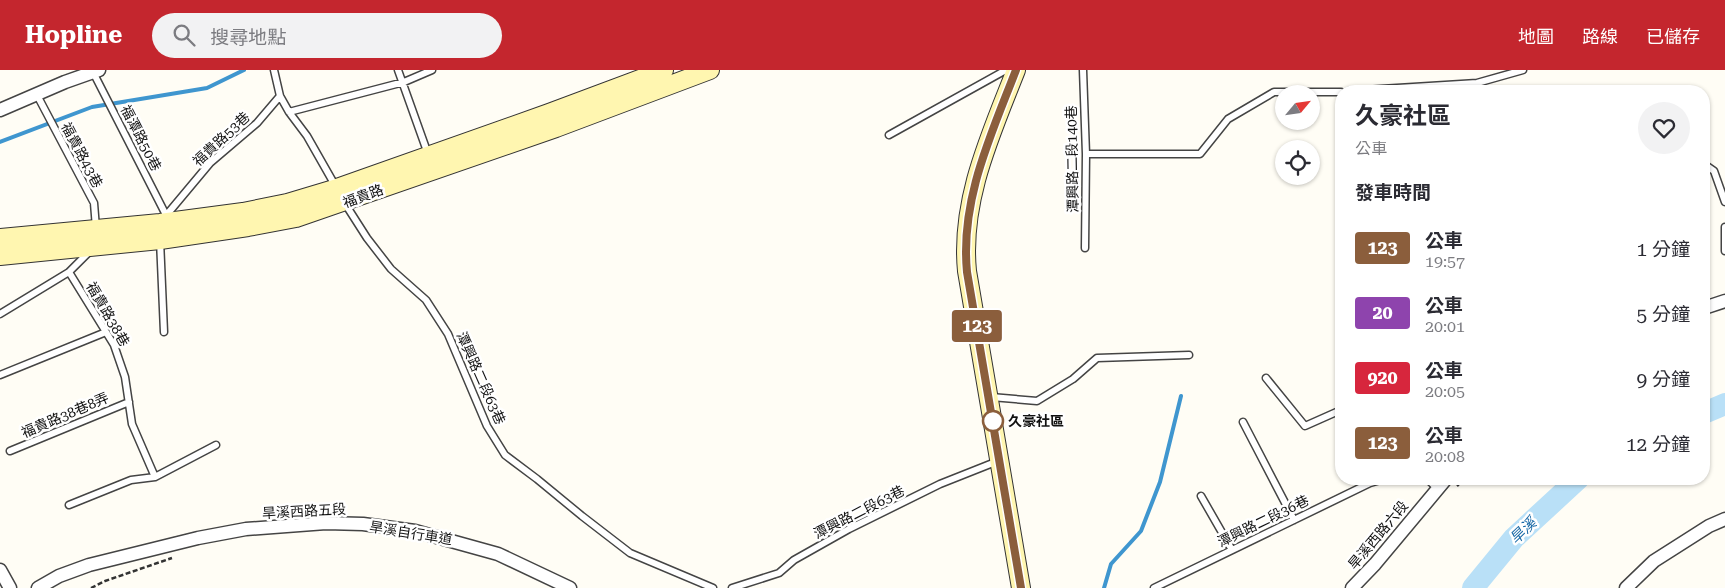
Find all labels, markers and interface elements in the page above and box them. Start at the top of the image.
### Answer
search box [152,13,502,58]
text: Hopline [25,21,122,49]
icon: search [170,21,198,49]
text: 搜尋地點 [210,26,286,49]
text: 地圖 [1518,26,1554,47]
text: 路線 [1582,26,1618,47]
text: 已儲存 [1646,26,1700,47]
north arrow [1275,85,1320,130]
map controls [1275,85,1320,185]
street label: 福潭路50巷 [118,102,164,174]
text: 久豪社區 [1355,102,1451,130]
button: heart [1638,102,1690,154]
street label: 潭興路二段140巷 [1063,105,1081,213]
street label: 福貴路53巷 [189,109,253,169]
street label: 福貴路43巷 [58,120,106,190]
text: 公車 [1355,139,1387,158]
button: locate [1275,140,1320,185]
street label: 福貴路 [341,181,385,211]
text: 發車時間 [1355,181,1431,204]
text: 公車 [1425,229,1463,252]
text: 123 [1367,237,1398,258]
text: 1 分鐘 [1637,238,1690,261]
text: 19:57 [1425,252,1465,271]
street label: 福貴路38巷 [83,279,133,349]
text: 公車 [1425,294,1463,317]
text: 20 [1372,302,1393,323]
text: 5 分鐘 [1637,303,1690,326]
line badge: 123 [948,310,1006,342]
text: 123 [962,315,992,336]
text: 20:01 [1425,317,1465,336]
street label: 潭興路二段63巷 [453,329,509,427]
text: 公車 [1425,359,1463,382]
text: 920 [1367,367,1398,388]
text: 9 分鐘 [1637,368,1690,391]
text: 20:05 [1425,382,1465,401]
street label: 福貴路38巷8弄 [19,389,111,441]
marker: 久豪社區 [982,410,1004,432]
place label: 久豪社區 [1008,413,1064,429]
text: 公車 [1425,424,1463,447]
text: 123 [1367,432,1398,453]
text: 12 分鐘 [1626,433,1690,456]
text: 20:08 [1425,447,1465,466]
street label: 潭興路二段63巷 [811,482,907,542]
street label: 潭興路二段36巷 [1215,492,1311,550]
street label: 旱溪西路六段 [1345,498,1411,572]
street label: 旱溪西路五段 [262,501,346,521]
water label: 旱溪 [1506,513,1541,548]
street label: 旱溪自行車道 [368,519,454,547]

